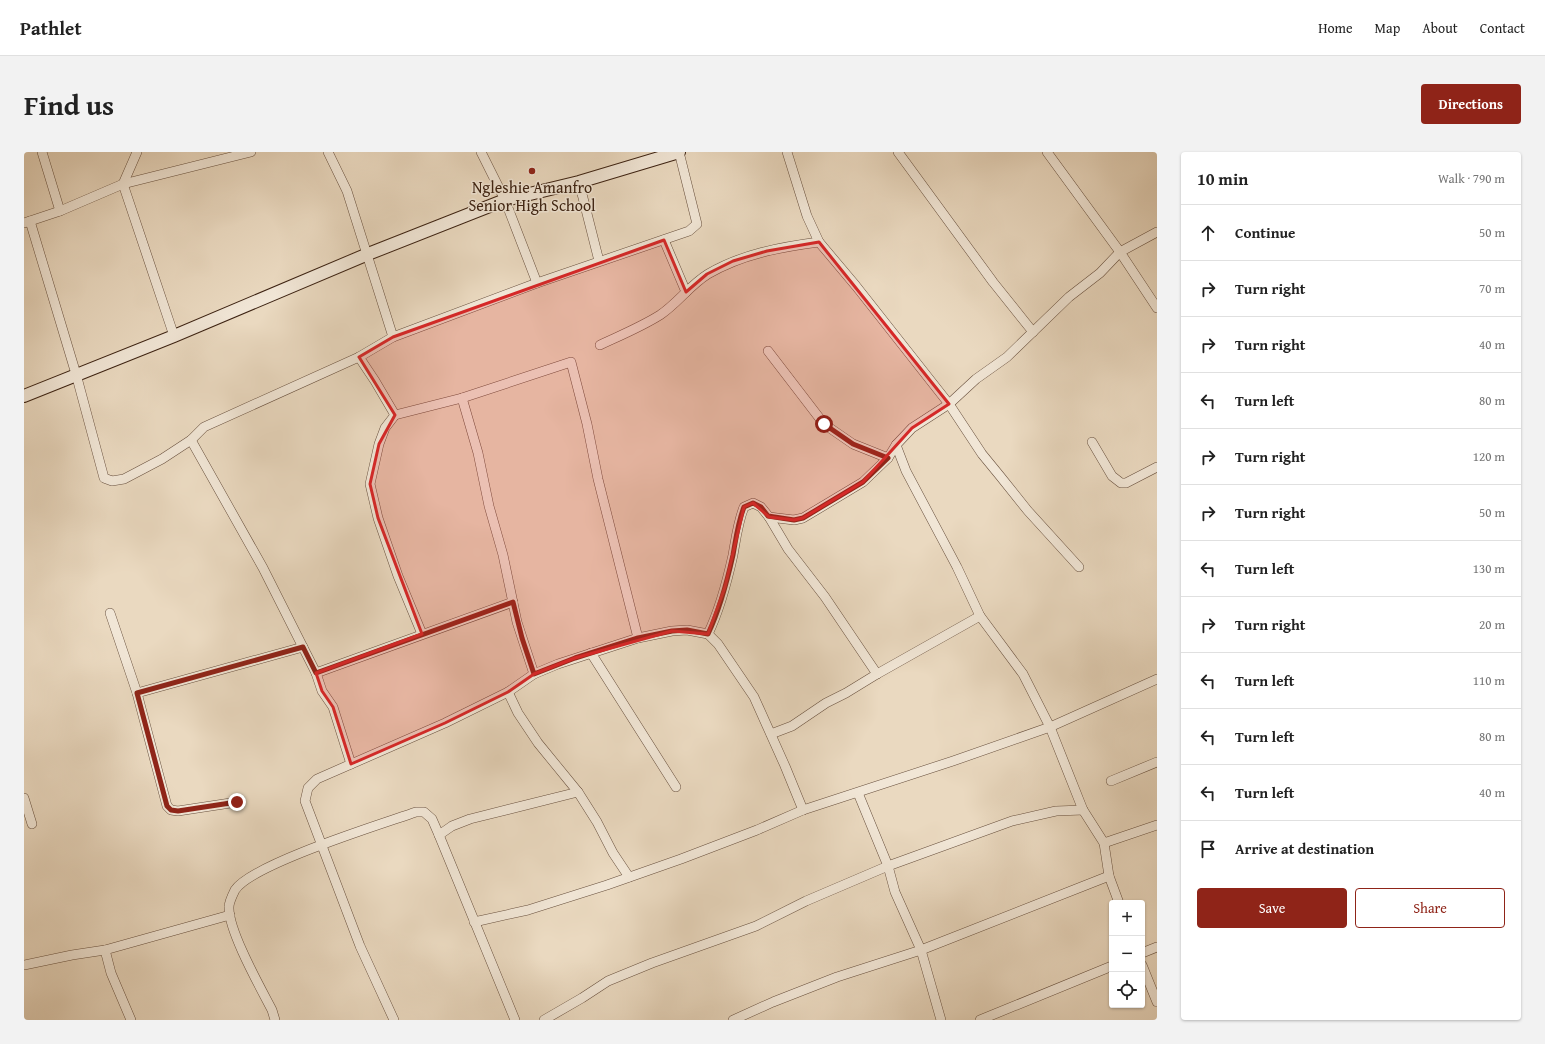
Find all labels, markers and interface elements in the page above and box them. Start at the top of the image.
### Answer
text: Pathlet [20,14,82,42]
text: Home [1318,18,1353,38]
text: Map [1375,18,1400,38]
text: About [1422,18,1458,38]
text: Contact [1480,18,1525,38]
text: Find us [24,84,114,125]
button: Directions [1421,84,1521,124]
marker: Ngleshie Amanfro Senior High School [527,166,537,176]
text: 10 min [1197,166,1248,191]
text: Walk · 790 m [1438,169,1505,188]
place label: Ngleshie Amanfro Senior High School [468,175,596,217]
icon: ahead [1197,222,1219,244]
text: Continue [1235,222,1296,243]
text: 50 m [1479,223,1505,242]
icon: right [1197,278,1219,300]
text: Turn right [1235,278,1306,299]
text: 70 m [1479,279,1505,298]
icon: right [1197,334,1219,356]
text: Turn right [1235,334,1306,355]
text: 40 m [1479,335,1505,354]
icon: left [1197,390,1219,412]
text: Turn left [1235,390,1294,411]
text: 80 m [1479,391,1505,410]
route start [815,415,833,433]
icon: right [1197,446,1219,468]
text: Turn right [1235,446,1306,467]
text: 120 m [1473,447,1505,466]
icon: right [1197,502,1219,524]
text: Turn right [1235,502,1306,523]
text: 50 m [1479,503,1505,522]
icon: left [1197,558,1219,580]
text: Turn left [1235,558,1294,579]
text: 130 m [1473,559,1505,578]
icon: right [1197,614,1219,636]
text: Turn right [1235,614,1306,635]
text: 20 m [1479,615,1505,634]
icon: left [1197,670,1219,692]
text: Turn left [1235,670,1294,691]
text: 110 m [1473,671,1505,690]
icon: left [1197,726,1219,748]
text: Turn left [1235,726,1294,747]
text: 80 m [1479,727,1505,746]
icon: left [1197,782,1219,804]
text: Turn left [1235,782,1294,803]
text: 40 m [1479,783,1505,802]
route end [228,793,246,811]
icon: arrive [1197,838,1219,860]
text: Arrive at destination [1235,838,1374,859]
button: Save [1197,888,1347,928]
button: Share [1355,888,1505,928]
map controls [1109,900,1145,1008]
button: + [1109,900,1145,936]
button: − [1109,936,1145,972]
button: locate [1109,972,1145,1008]

